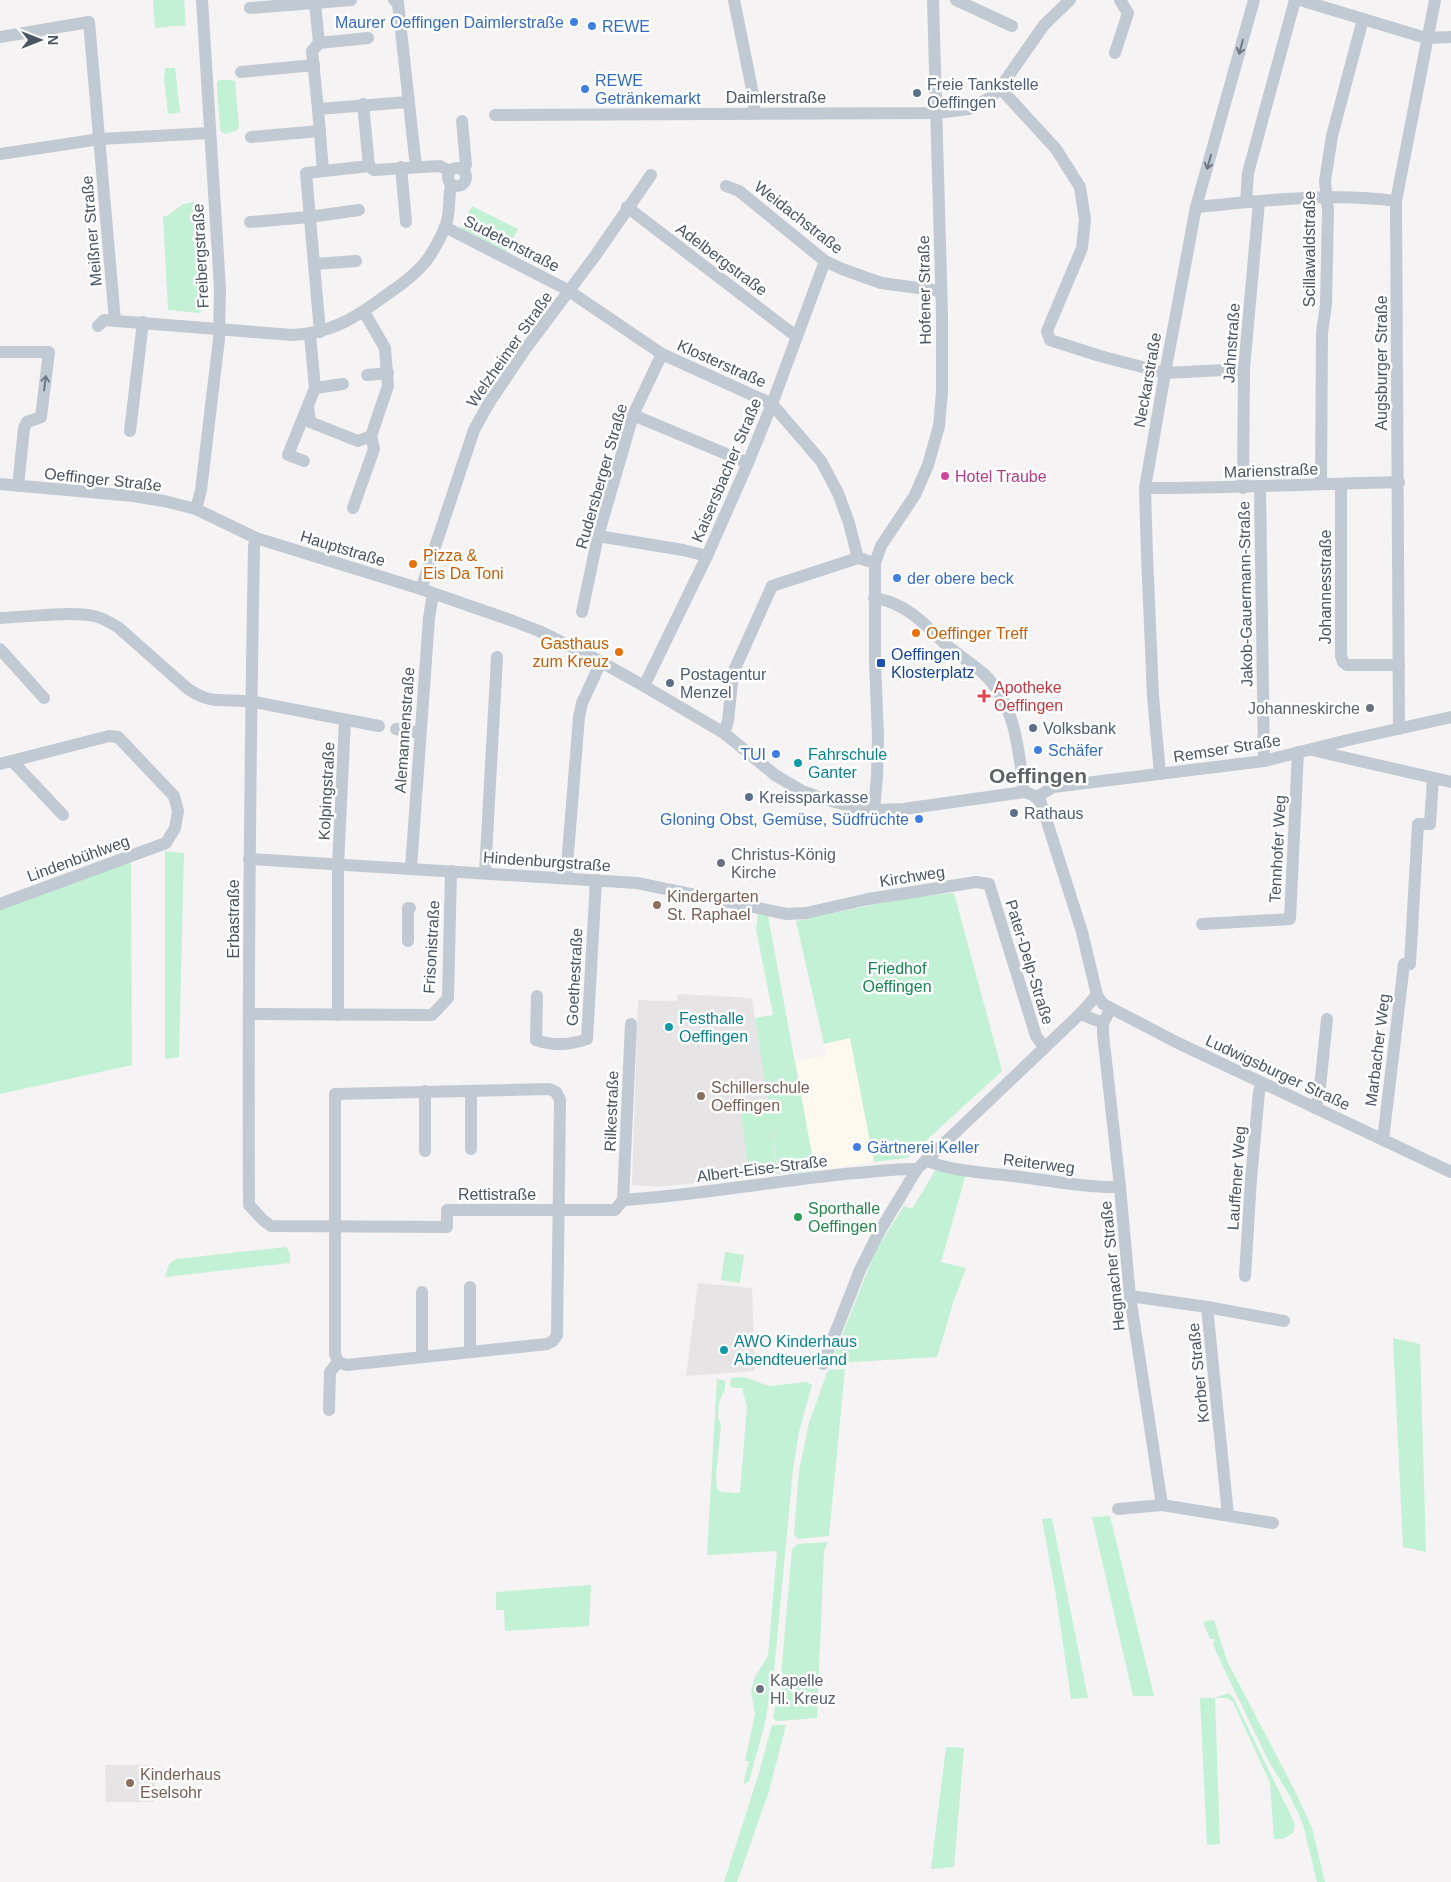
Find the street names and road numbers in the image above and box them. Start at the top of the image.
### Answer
street label: Daimlerstraße [726,89,826,106]
street label: Meißner Straße [78,175,105,287]
street label: Weidachstraße [751,178,846,257]
street label: Scillawaldstraße [1301,191,1318,307]
street label: Freibergstraße [189,203,212,309]
street label: Sudetenstraße [461,212,562,275]
street label: Adelbergstraße [673,220,771,299]
street label: Hofener Straße [915,235,934,345]
street label: Welzheimer Straße [463,288,556,410]
street label: Augsburger Straße [1373,295,1390,431]
street label: Jahnstraße [1220,302,1243,384]
street label: Neckarstraße [1131,331,1164,429]
street label: Klosterstraße [675,336,769,391]
street label: Kaisersbacher Straße [688,396,765,545]
street label: Rudersberger Straße [573,401,630,551]
street label: Marienstraße [1224,460,1319,481]
street label: Oeffinger Straße [43,465,163,494]
street label: Jakob-Gauermann-Straße [1235,501,1256,687]
street label: Hauptstraße [298,527,388,570]
street label: Johannesstraße [1317,530,1334,644]
street label: Alemannenstraße [392,666,417,794]
street label: Remser Straße [1172,732,1282,765]
street label: Kolpingstraße [315,741,338,841]
street label: Tennhofer Weg [1266,795,1289,904]
street label: Lindenbühlweg [25,832,132,885]
street label: Hindenburgstraße [482,849,612,874]
street label: Kirchweg [878,863,946,890]
street label: Erbastraße [225,879,242,959]
street label: Pater-Delp-Straße [1002,898,1057,1027]
street label: Frisonistraße [421,900,442,994]
street label: Goethestraße [563,928,586,1026]
street label: Marbacher Weg [1362,993,1393,1107]
street label: Ludwigsburger Straße [1203,1031,1353,1113]
street label: Rilkestraße [602,1070,621,1152]
street label: Lauffener Weg [1224,1125,1249,1231]
street label: Reiterweg [1002,1151,1076,1176]
street label: Albert-Eise-Straße [696,1152,829,1185]
street label: Rettistraße [458,1186,536,1203]
street label: Hegnacher Straße [1097,1200,1128,1332]
street label: Korber Straße [1185,1322,1212,1424]

